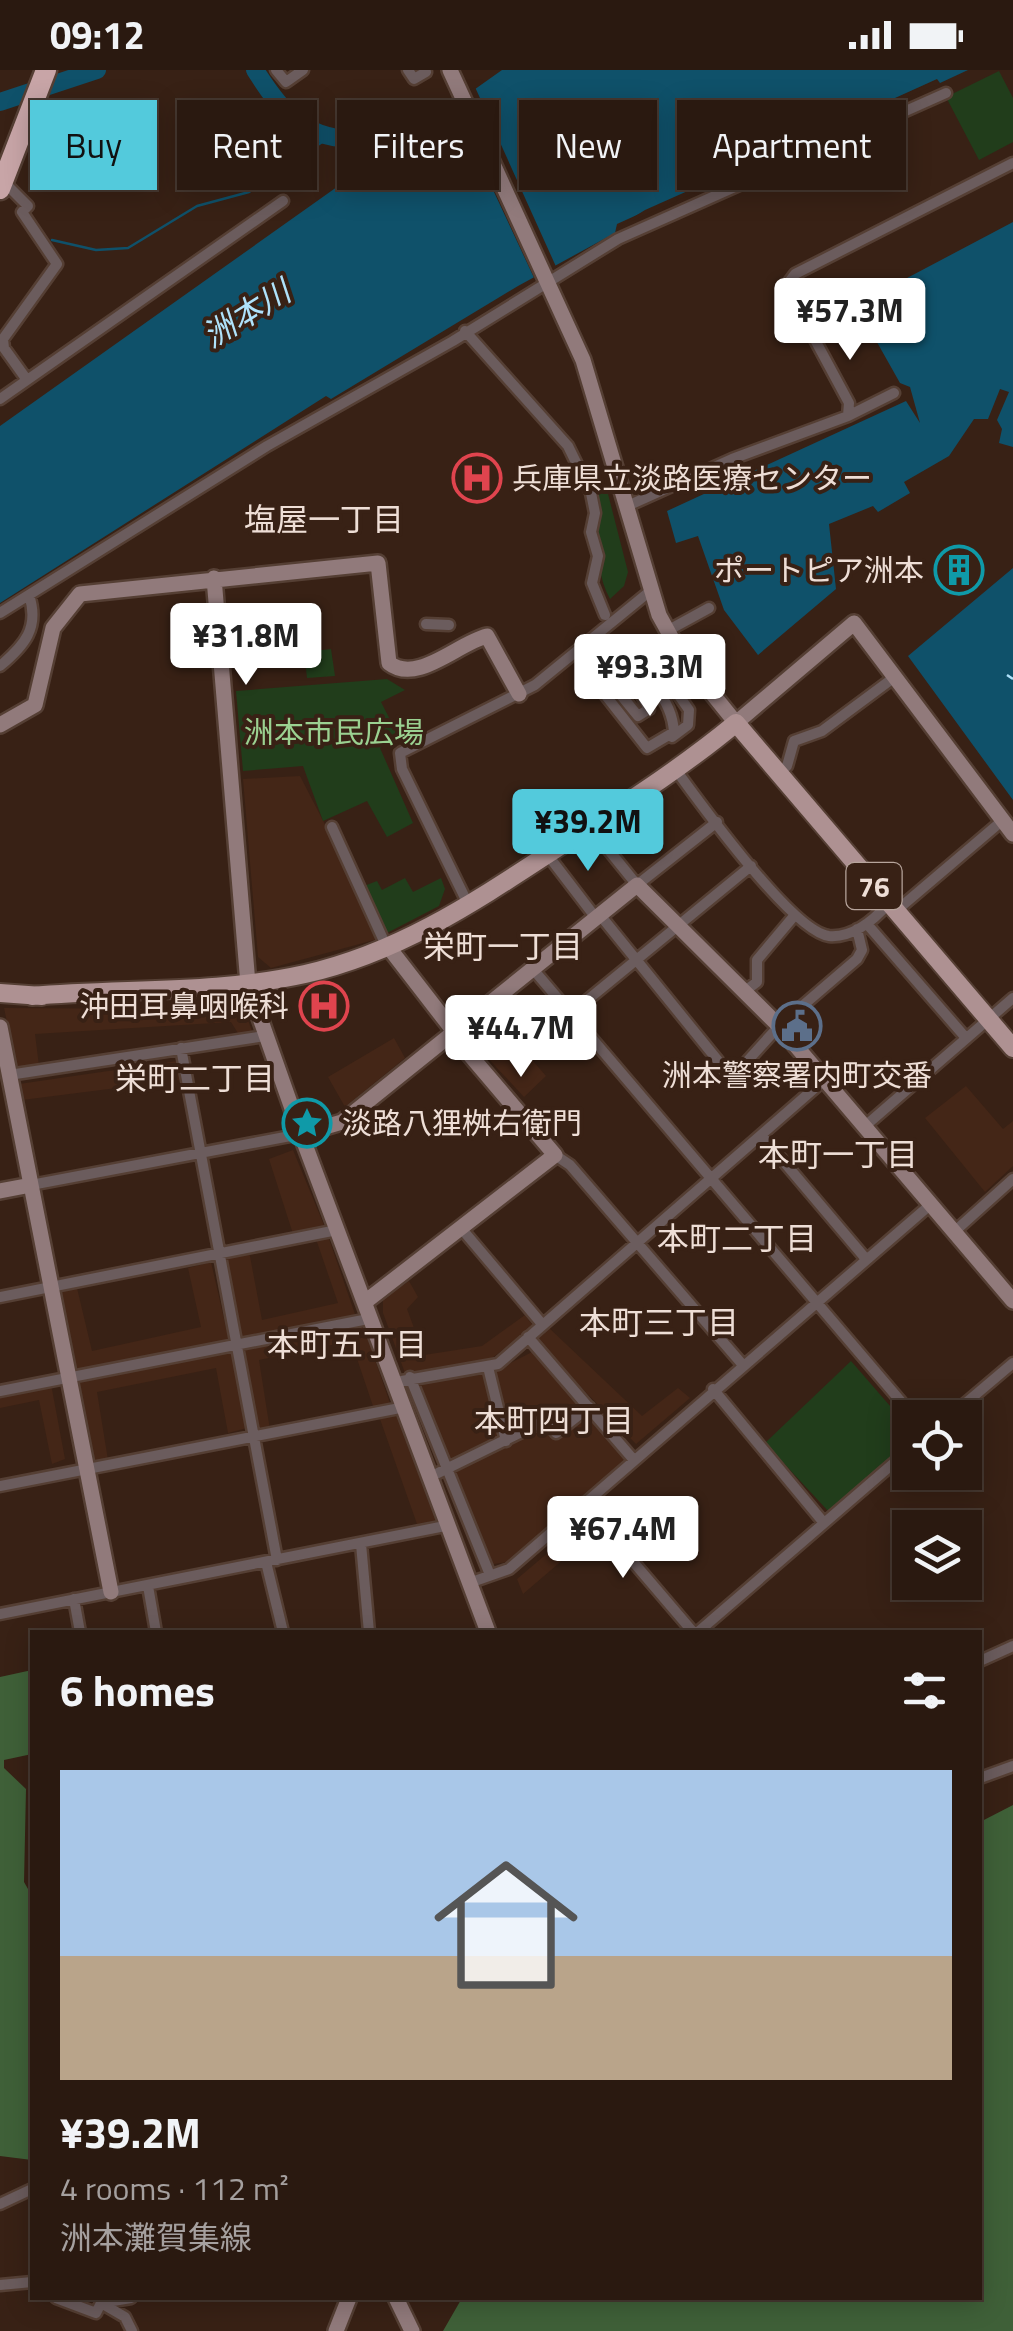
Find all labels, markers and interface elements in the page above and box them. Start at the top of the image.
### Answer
text: 09:12 [50,6,145,64]
chip: Buy [30,100,157,190]
chip: Rent [177,100,317,190]
chip: Filters [337,100,499,190]
chip: New [519,100,657,190]
chip: Apartment [677,100,906,190]
water label: 洲本川 [193,266,302,359]
pin: ¥57.3M [769,278,931,363]
text: ¥57.3M [796,286,904,334]
hospital icon: 兵庫県立淡路医療センター [451,452,503,504]
place label: 兵庫県立淡路医療センター [512,455,872,501]
district label: 塩屋一丁目 [244,495,404,543]
building icon: ポートピア洲本 [933,544,985,596]
place label: ポートピア洲本 [714,547,924,593]
pin: ¥31.8M [165,603,327,688]
text: ¥31.8M [192,611,300,659]
pin: ¥93.3M [569,634,731,719]
text: ¥93.3M [596,642,704,690]
park label: 洲本市民広場 [244,709,424,755]
pin: ¥39.2M [507,789,669,874]
text: ¥39.2M [534,797,642,845]
road number: 76 [846,863,902,909]
district label: 栄町一丁目 [423,922,583,970]
hospital icon: 沖田耳鼻咽喉科 [298,980,350,1032]
place label: 沖田耳鼻咽喉科 [79,983,289,1029]
pin: ¥44.7M [440,995,602,1080]
public building icon: 洲本警察署内町交番 [771,1000,823,1052]
text: ¥44.7M [467,1003,575,1051]
place label: 洲本警察署内町交番 [662,1052,932,1098]
district label: 栄町二丁目 [115,1054,275,1102]
place icon: 淡路八狸桝右衛門 [281,1097,333,1149]
place label: 淡路八狸桝右衛門 [342,1100,582,1146]
district label: 本町一丁目 [758,1130,918,1178]
district label: 本町二丁目 [657,1214,817,1262]
district label: 本町三丁目 [579,1298,739,1346]
district label: 本町五丁目 [267,1320,427,1368]
district label: 本町四丁目 [474,1396,634,1444]
map controls [892,1400,982,1600]
button: locate [892,1400,982,1490]
pin: ¥67.4M [542,1496,704,1581]
text: ¥67.4M [569,1504,677,1552]
button: layers [892,1510,982,1600]
text: 6 homes [60,1658,215,1722]
icon: filters [897,1663,952,1718]
icon: home [416,1835,596,2015]
text: ¥39.2M [60,2100,201,2164]
text: 4 rooms · 112 m² [60,2164,289,2212]
text: 洲本灘賀集線 [60,2213,252,2261]

